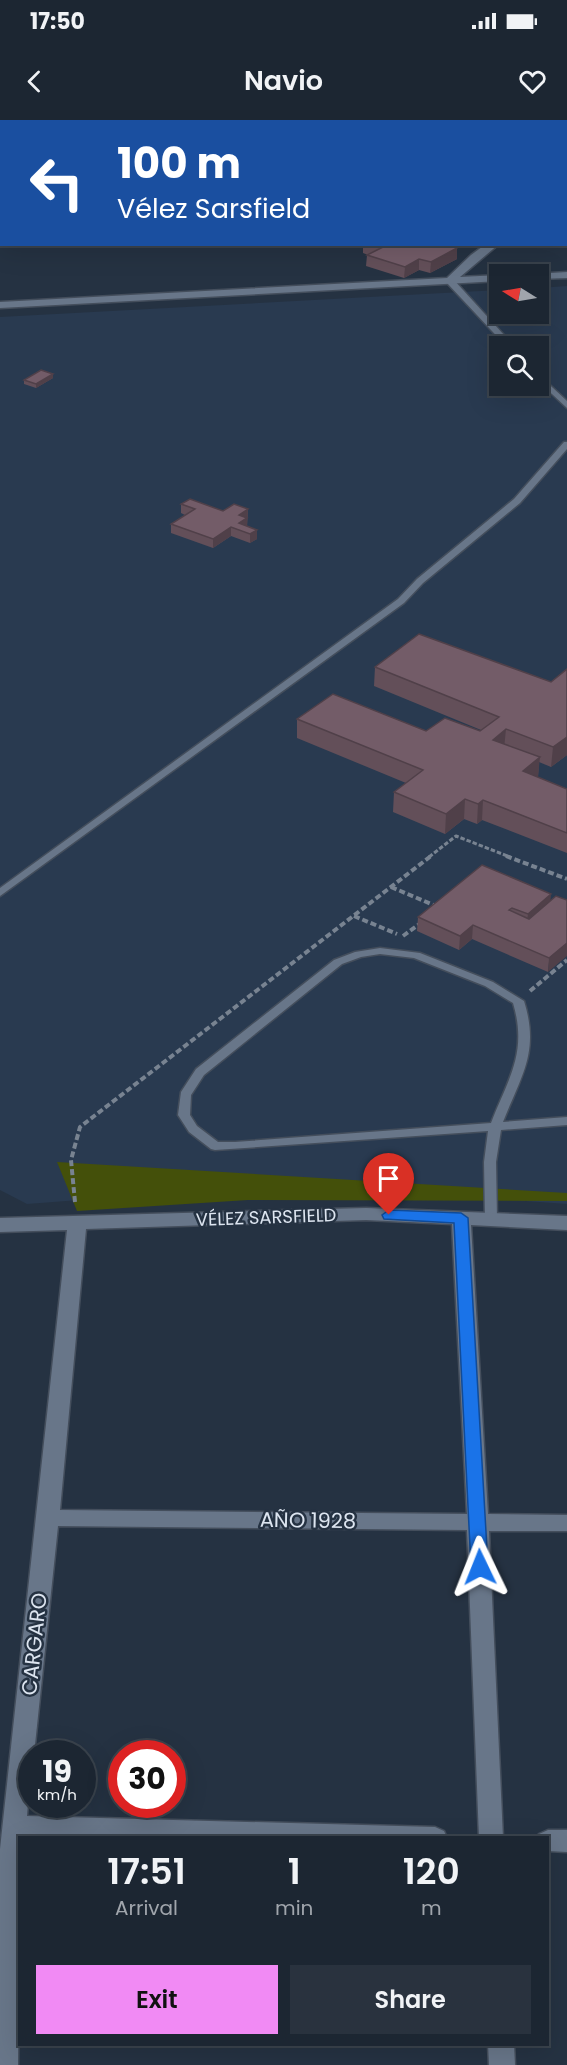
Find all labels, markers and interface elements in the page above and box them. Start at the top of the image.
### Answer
text: 17:50 [30,6,85,37]
text: Navio [244,62,323,99]
icon: back [18,65,51,98]
icon: heart [516,65,549,98]
text: 100 m [117,134,241,193]
icon: left [18,144,96,222]
text: Vélez Sarsfield [117,190,310,227]
north arrow [489,264,549,324]
map controls [489,264,549,396]
button: search [489,336,549,396]
pin [363,1153,414,1215]
icon: arrive [372,1162,405,1195]
street label: VÉLEZ SARSFIELD [195,1202,337,1232]
street label: AÑO 1928 [260,1505,356,1535]
position arrow [448,1535,512,1599]
street label: CARGARO [14,1591,54,1697]
speed limit sign: 30 [108,1740,186,1818]
text: 19 [42,1750,72,1793]
text: km/h [37,1784,77,1805]
text: 17:51 [107,1846,186,1897]
text: 1 [288,1846,301,1897]
text: 120 [403,1846,460,1897]
text: Arrival [115,1894,178,1922]
text: min [275,1894,313,1922]
text: m [421,1894,442,1922]
button: Exit [36,1965,278,2034]
button: Share [290,1965,531,2034]

